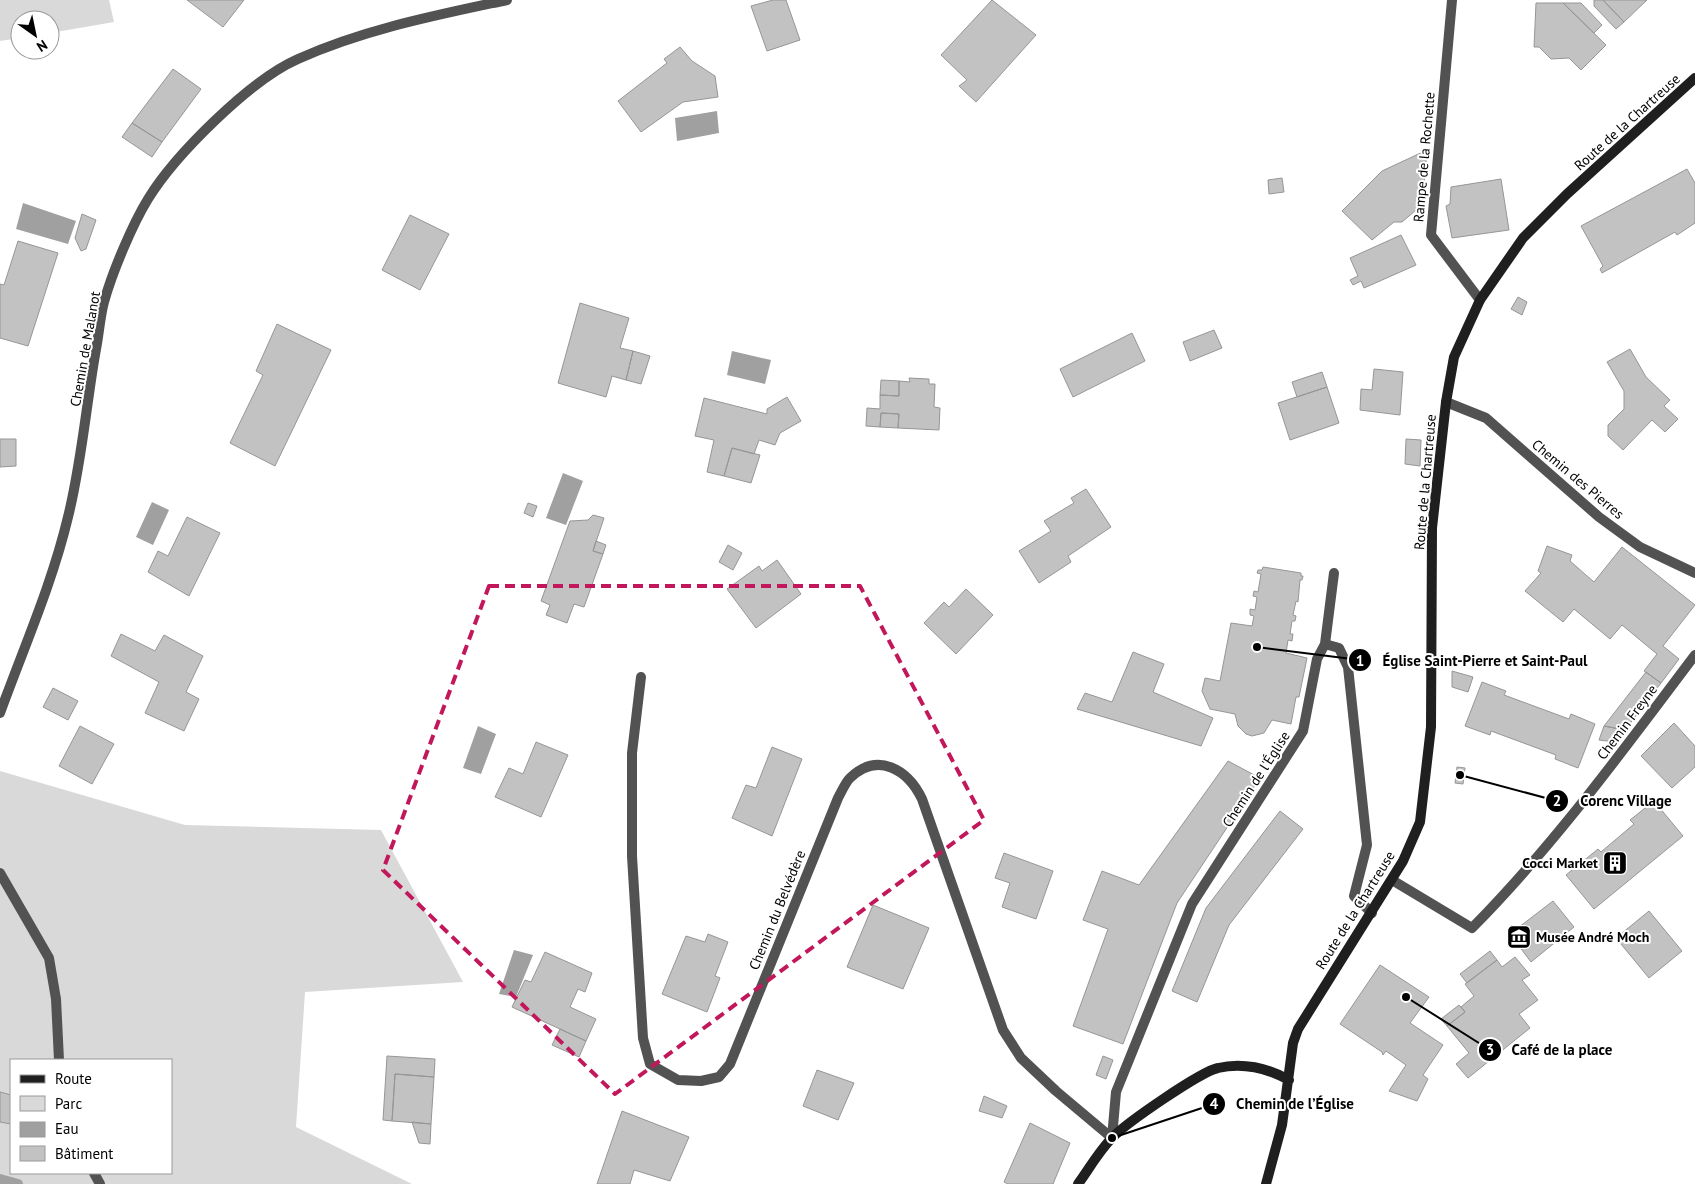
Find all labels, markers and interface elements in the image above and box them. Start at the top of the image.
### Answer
north arrow [10,10,60,60]
text: N [33,36,51,56]
street label: Route de la Chartreuse [1570,70,1684,174]
street label: Rampe de la Rochette [1409,91,1439,223]
street label: Chemin de Malanot [66,290,104,408]
street label: Route de la Chartreuse [1410,413,1440,551]
street label: Chemin des Pierres [1528,435,1628,523]
callout: Église Saint-Pierre et Saint-Paul [1347,645,1597,675]
text: 1 [1356,651,1364,670]
text: Église Saint-Pierre et Saint-Paul [1383,651,1588,670]
street label: Chemin Freyne [1593,681,1661,763]
street label: Chemin de l'Église [1218,728,1294,830]
callout: Corenc Village [1544,786,1682,816]
text: 2 [1553,791,1561,810]
text: Corenc Village [1580,791,1672,810]
street label: Chemin du Belvédère [745,847,809,973]
street label: Route de la Chartreuse [1311,847,1399,973]
building icon: Cocci Market [1602,850,1628,876]
place label: Cocci Market [1522,854,1598,872]
museum icon: Musée André Moch [1506,924,1532,950]
place label: Musée André Moch [1536,928,1649,946]
callout: Café de la place [1477,1035,1623,1065]
text: 3 [1486,1040,1494,1059]
text: Café de la place [1512,1040,1613,1059]
legend [10,1059,172,1174]
text: Route [55,1069,92,1088]
callout: Chemin de l’Église [1202,1089,1364,1119]
text: Parc [55,1094,82,1113]
text: 4 [1210,1094,1219,1113]
text: Chemin de l’Église [1236,1094,1354,1113]
text: Eau [55,1119,79,1138]
text: Bâtiment [55,1144,113,1163]

